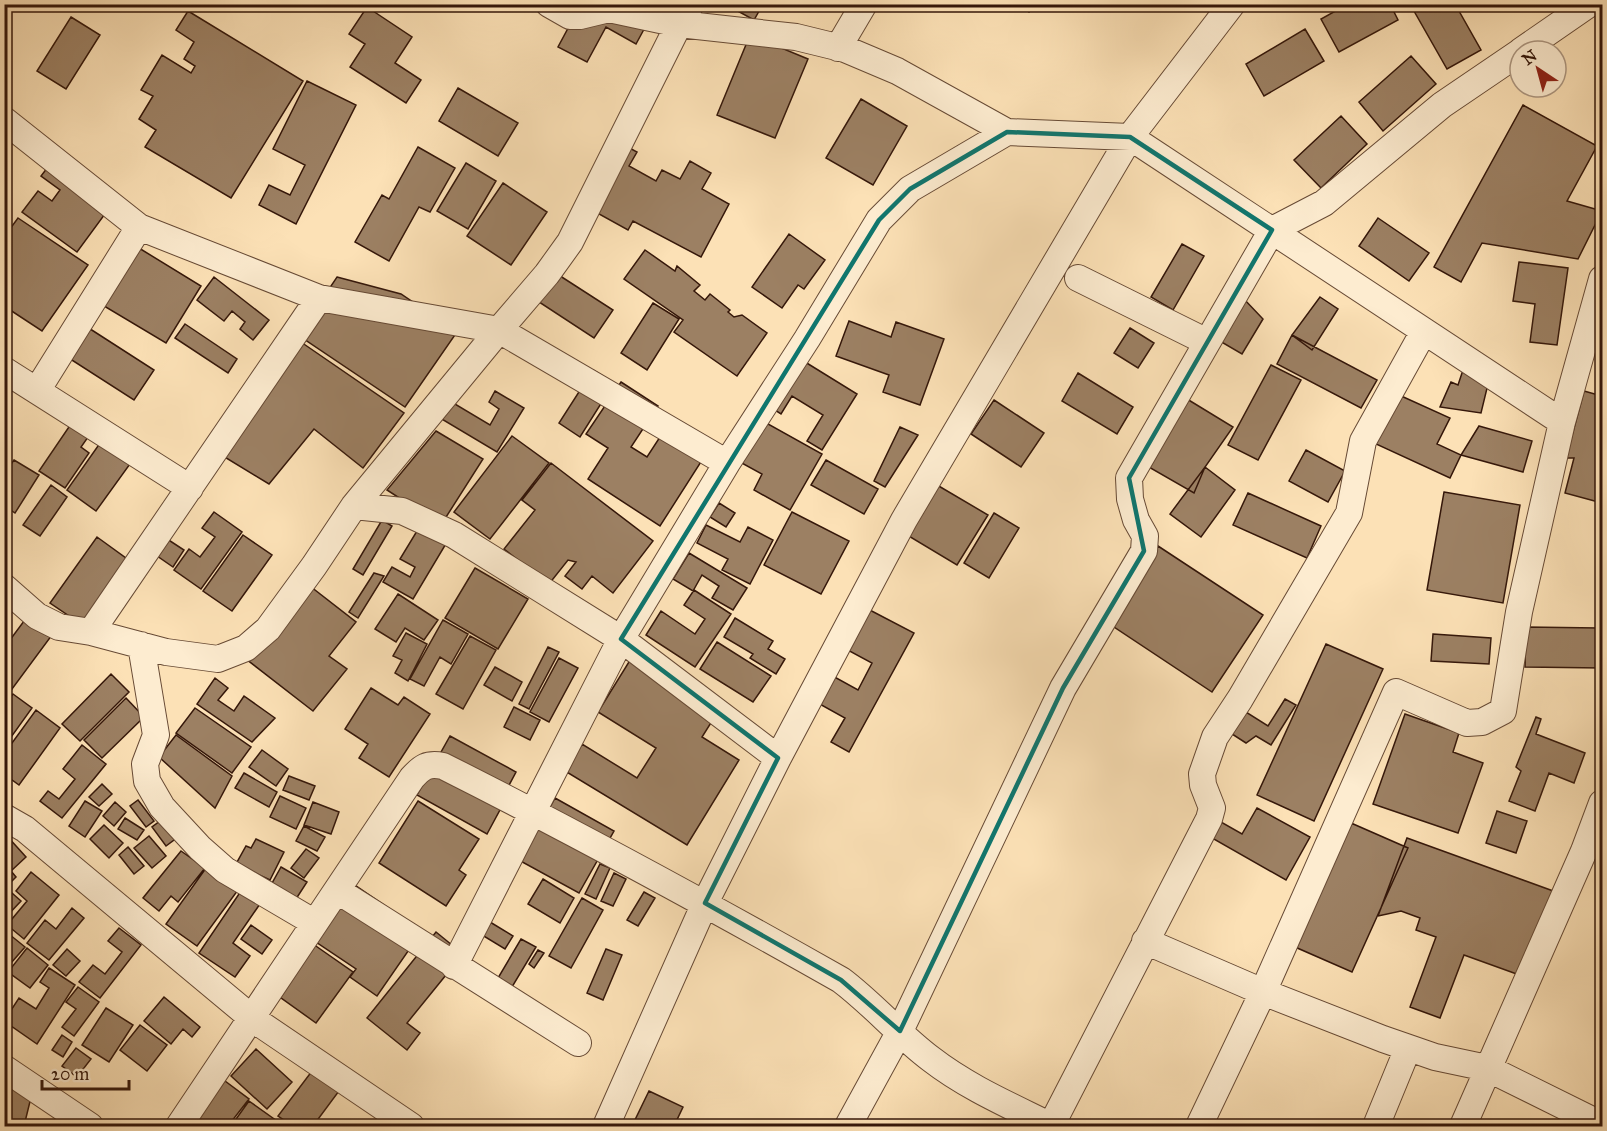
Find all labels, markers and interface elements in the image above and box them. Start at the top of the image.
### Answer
north arrow [1508,39,1568,99]
text: N [1518,45,1541,69]
scale bar [42,1053,129,1091]
text: 20 m [51,1063,89,1085]

